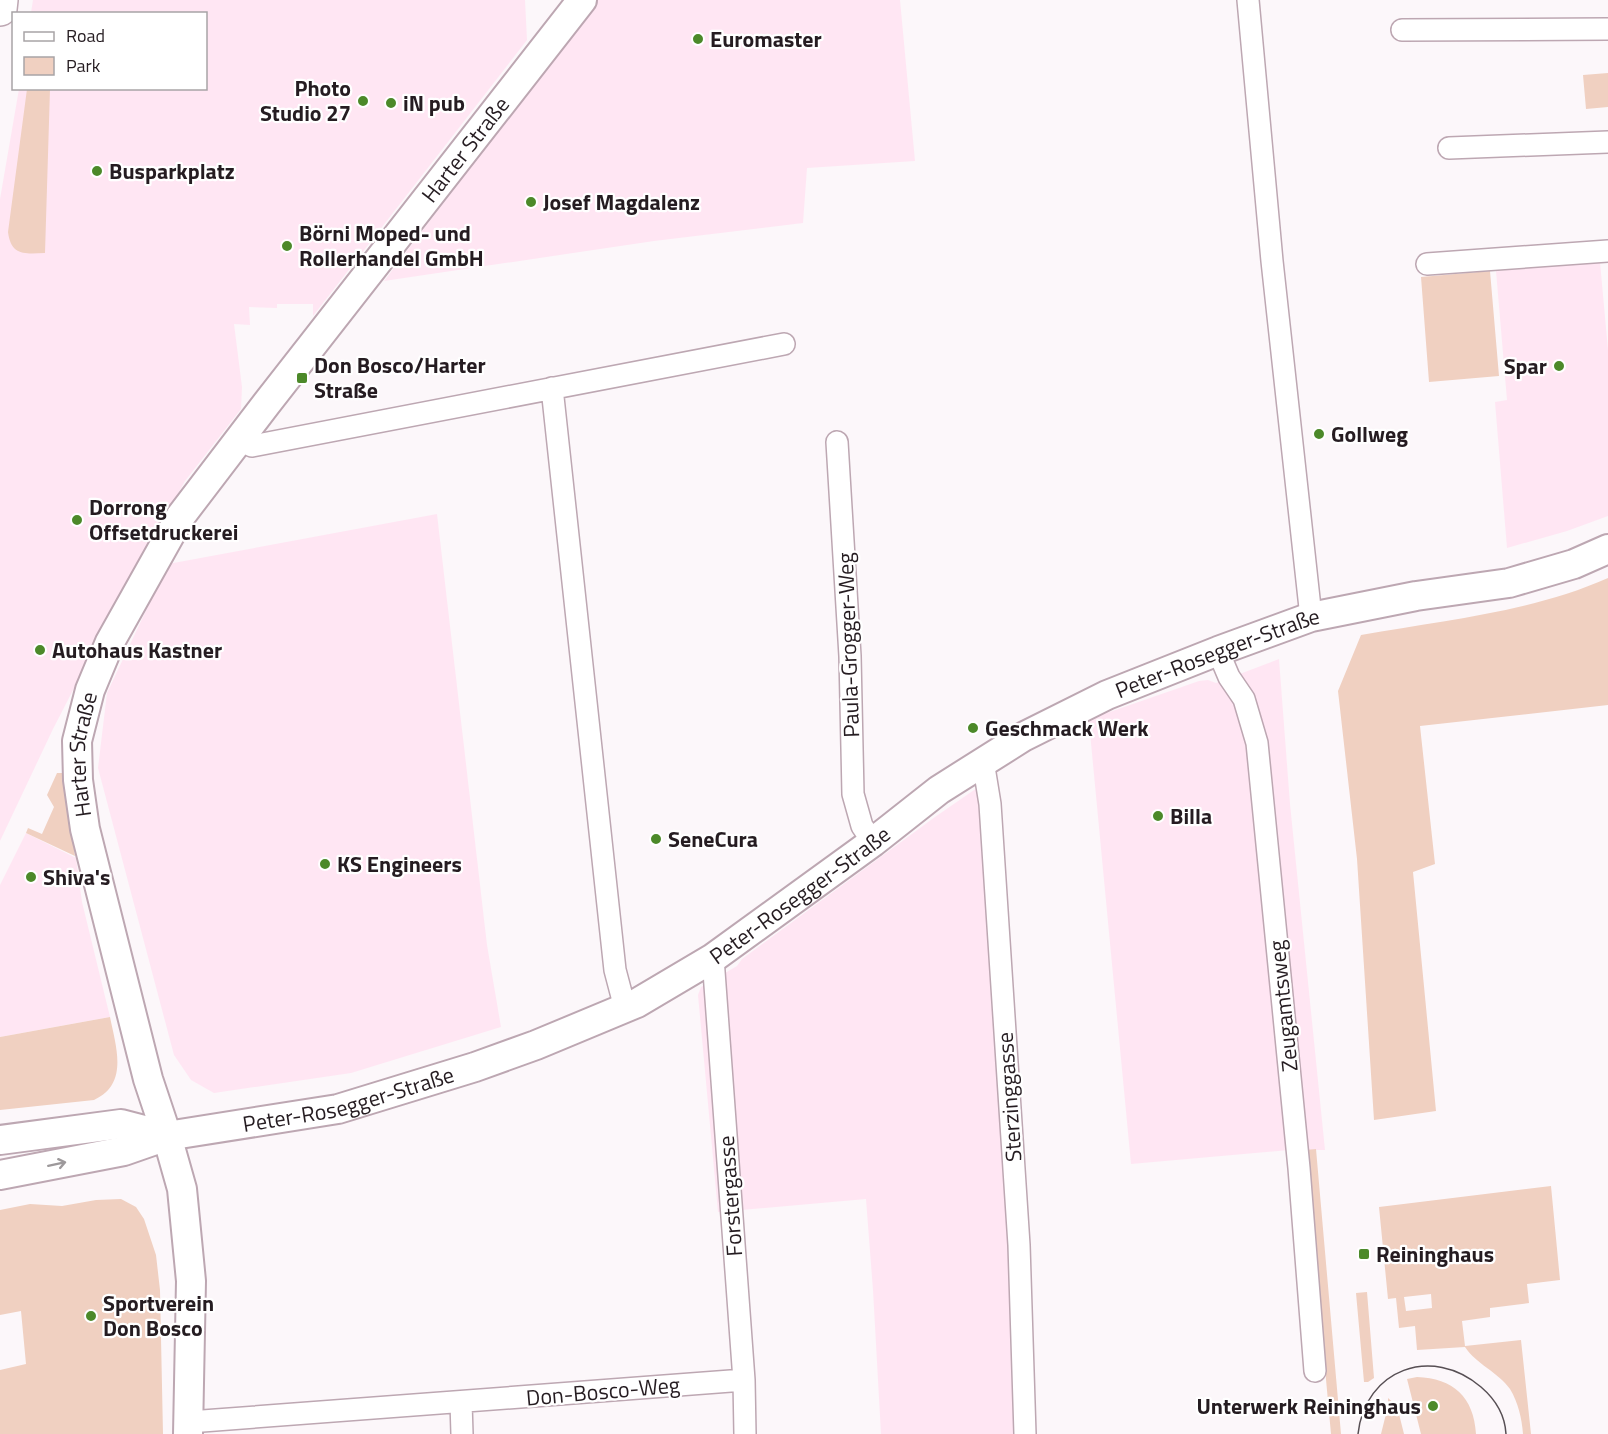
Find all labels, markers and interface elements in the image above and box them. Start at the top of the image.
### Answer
legend [12,12,207,90]
text: Road [66,22,105,49]
place label: Euromaster [710,22,822,56]
marker: Euromaster [691,32,705,46]
text: Park [66,52,101,79]
place label: Photo Studio 27 [260,71,351,130]
place label: iN pub [403,86,465,120]
street label: Harter Straße [413,89,518,210]
marker: Photo Studio 27 [356,94,370,108]
marker: iN pub [384,96,398,110]
place label: Busparkplatz [109,154,235,188]
marker: Busparkplatz [90,164,104,178]
place label: Josef Magdalenz [543,185,700,219]
marker: Josef Magdalenz [524,195,538,209]
place label: Börni Moped- und Rollerhandel GmbH [299,216,484,275]
marker: Börni Moped- und Rollerhandel GmbH [280,239,294,253]
place label: Don Bosco/Harter Straße [314,348,486,407]
place label: Spar [1504,349,1547,383]
marker: Spar [1552,359,1566,373]
marker: Don Bosco/Harter Straße [295,371,309,385]
place label: Gollweg [1331,417,1408,451]
marker: Gollweg [1312,427,1326,441]
place label: Dorrong Offsetdruckerei [89,490,238,549]
marker: Dorrong Offsetdruckerei [70,513,84,527]
street label: Paula-Grogger-Weg [828,552,868,738]
street label: Peter-Rosegger-Straße [1110,599,1322,707]
place label: Autohaus Kastner [52,633,222,667]
marker: Autohaus Kastner [33,643,47,657]
street label: Harter Straße [60,688,106,819]
place label: Geschmack Werk [985,711,1149,745]
marker: Geschmack Werk [966,721,980,735]
place label: Billa [1170,799,1212,833]
marker: Billa [1151,809,1165,823]
street label: Peter-Rosegger-Straße [702,818,898,972]
place label: SeneCura [668,822,758,856]
marker: SeneCura [649,832,663,846]
place label: KS Engineers [337,847,462,881]
marker: KS Engineers [318,857,332,871]
place label: Shiva's [43,860,110,894]
marker: Shiva's [24,870,38,884]
street label: Zeugamtsweg [1259,939,1307,1073]
street label: Sterzinggasse [988,1031,1030,1163]
street label: Peter-Rosegger-Straße [240,1057,458,1141]
street label: Forstergasse [709,1135,751,1257]
one-way arrow [48,1157,67,1169]
place label: Reininghaus [1376,1237,1494,1271]
marker: Reininghaus [1357,1247,1371,1261]
place label: Sportverein Don Bosco [103,1286,214,1345]
marker: Sportverein Don Bosco [84,1309,98,1323]
street label: Don-Bosco-Weg [525,1367,681,1415]
place label: Unterwerk Reininghaus [1197,1389,1421,1423]
marker: Unterwerk Reininghaus [1426,1399,1440,1413]

